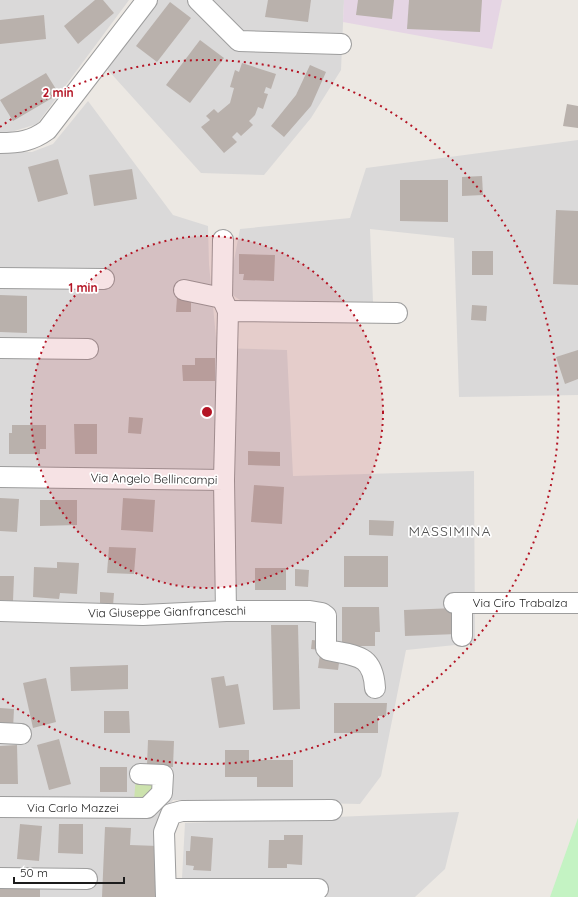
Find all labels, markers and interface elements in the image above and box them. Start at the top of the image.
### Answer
text: 2 min [42,85,74,100]
text: 1 min [68,280,98,295]
centre of rings [200,405,214,419]
street label: Via Angelo Bellincampi [90,470,218,487]
district label: MASSIMINA [408,522,492,540]
street label: Via Ciro Trabalza [473,595,567,610]
street label: Via Giuseppe Gianfranceschi [88,603,246,620]
street label: Via Carlo Mazzei [27,800,119,815]
scale bar [14,859,124,885]
text: 50 m [20,865,48,880]

